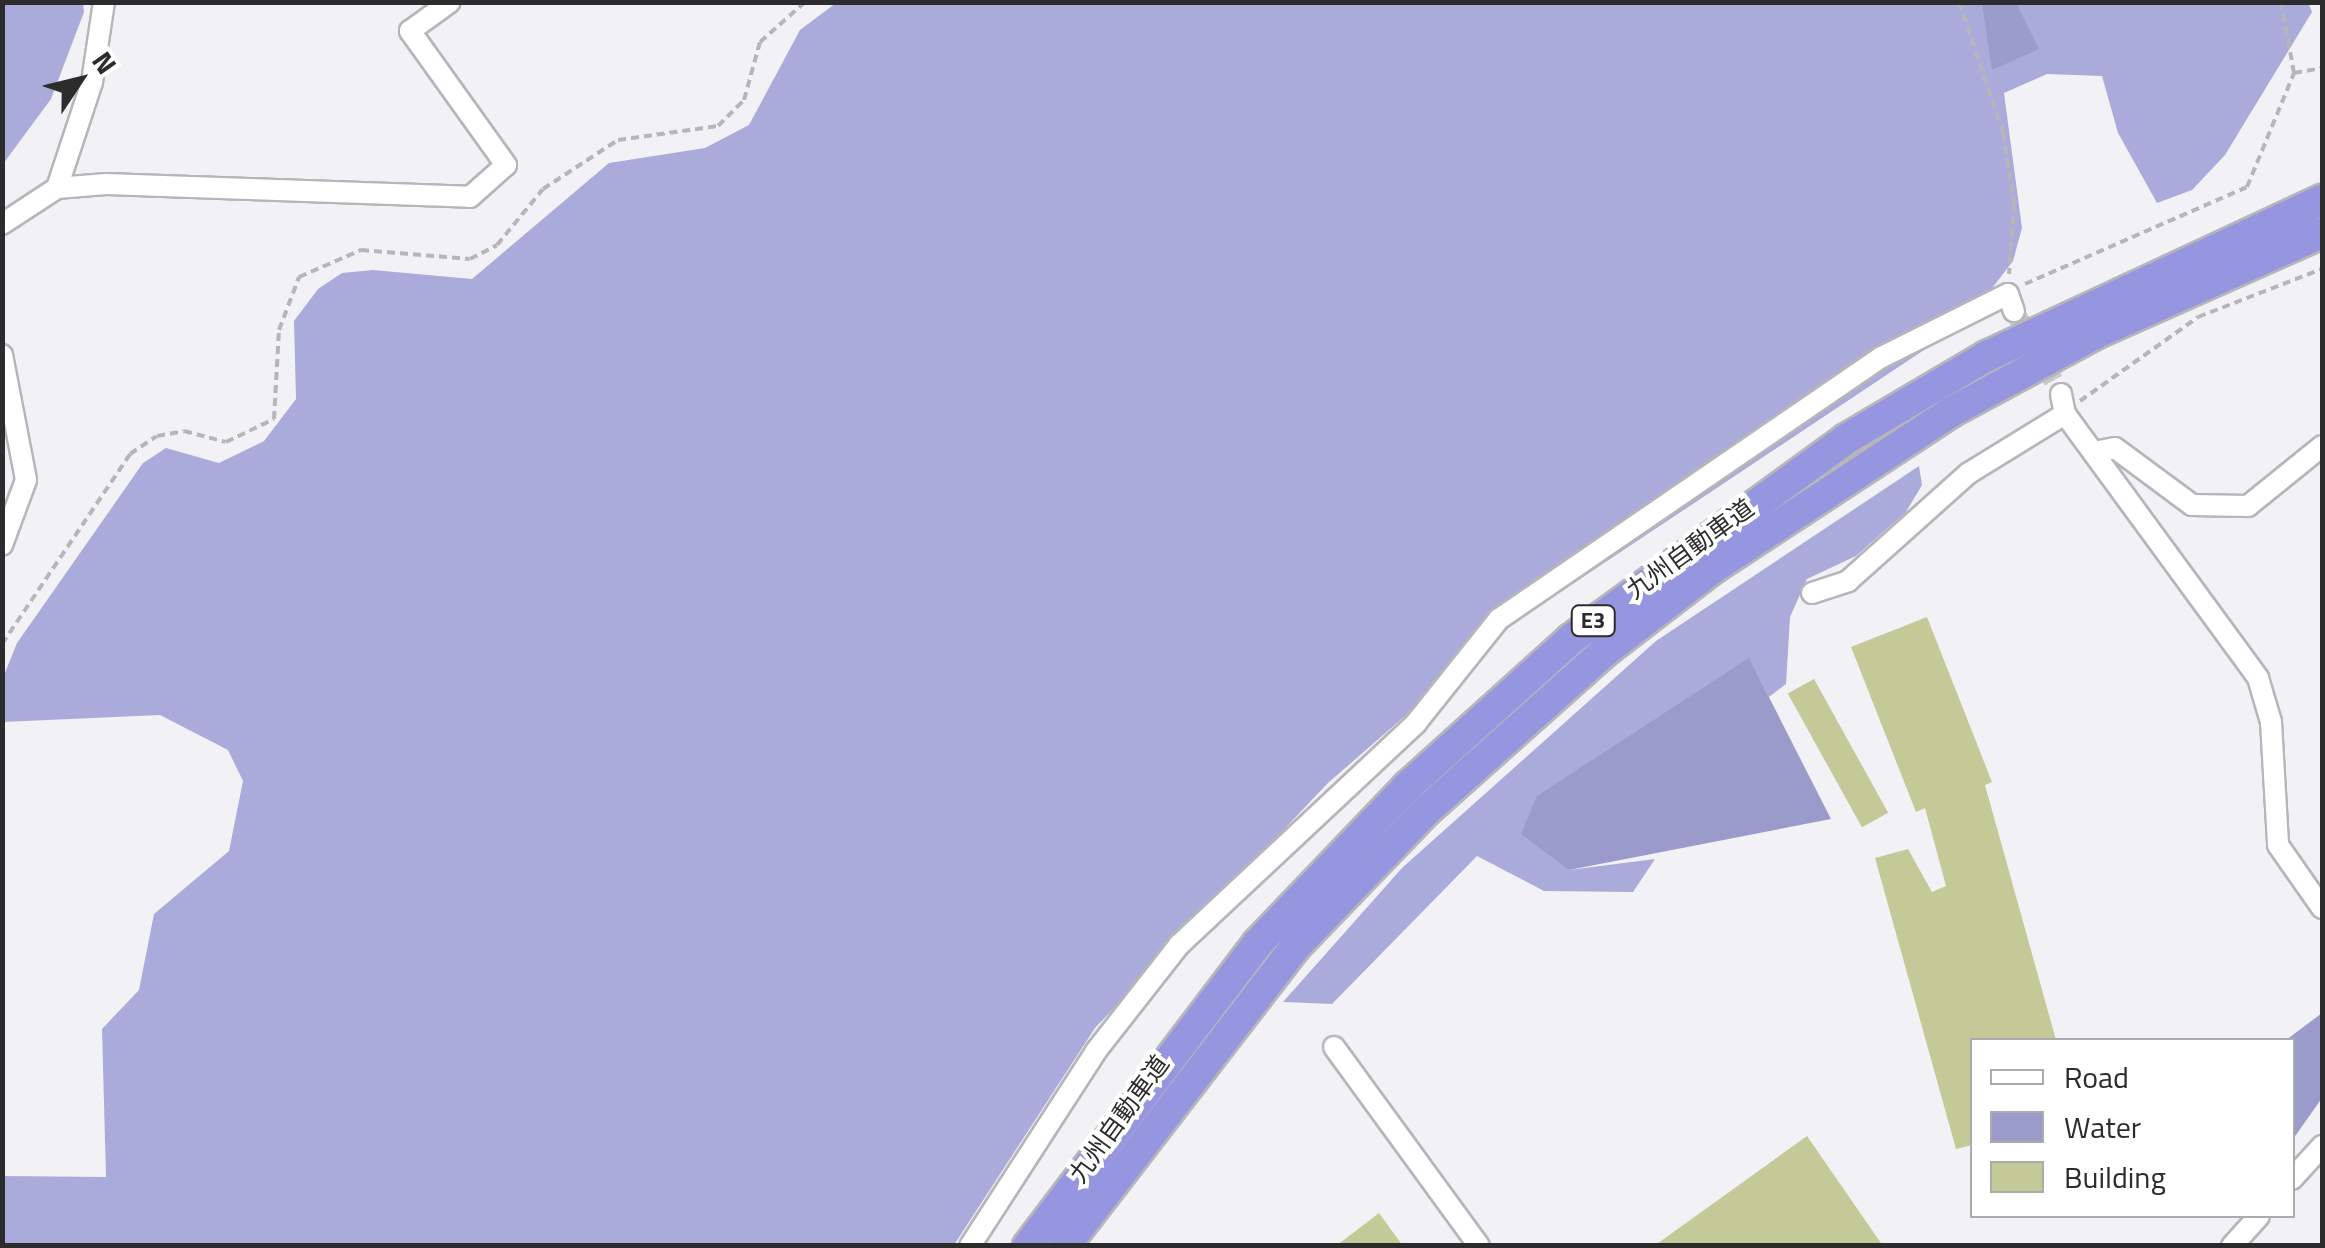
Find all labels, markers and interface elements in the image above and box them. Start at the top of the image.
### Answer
north arrow [30,30,130,130]
text: N [82,42,128,83]
street label: 九州自動車道 [1621,493,1759,605]
road number: E3 [1570,604,1616,638]
legend [1970,1038,2295,1218]
street label: 九州自動車道 [1063,1050,1175,1188]
text: Road [2064,1054,2129,1100]
text: Water [2064,1104,2141,1150]
text: Building [2064,1154,2166,1200]

